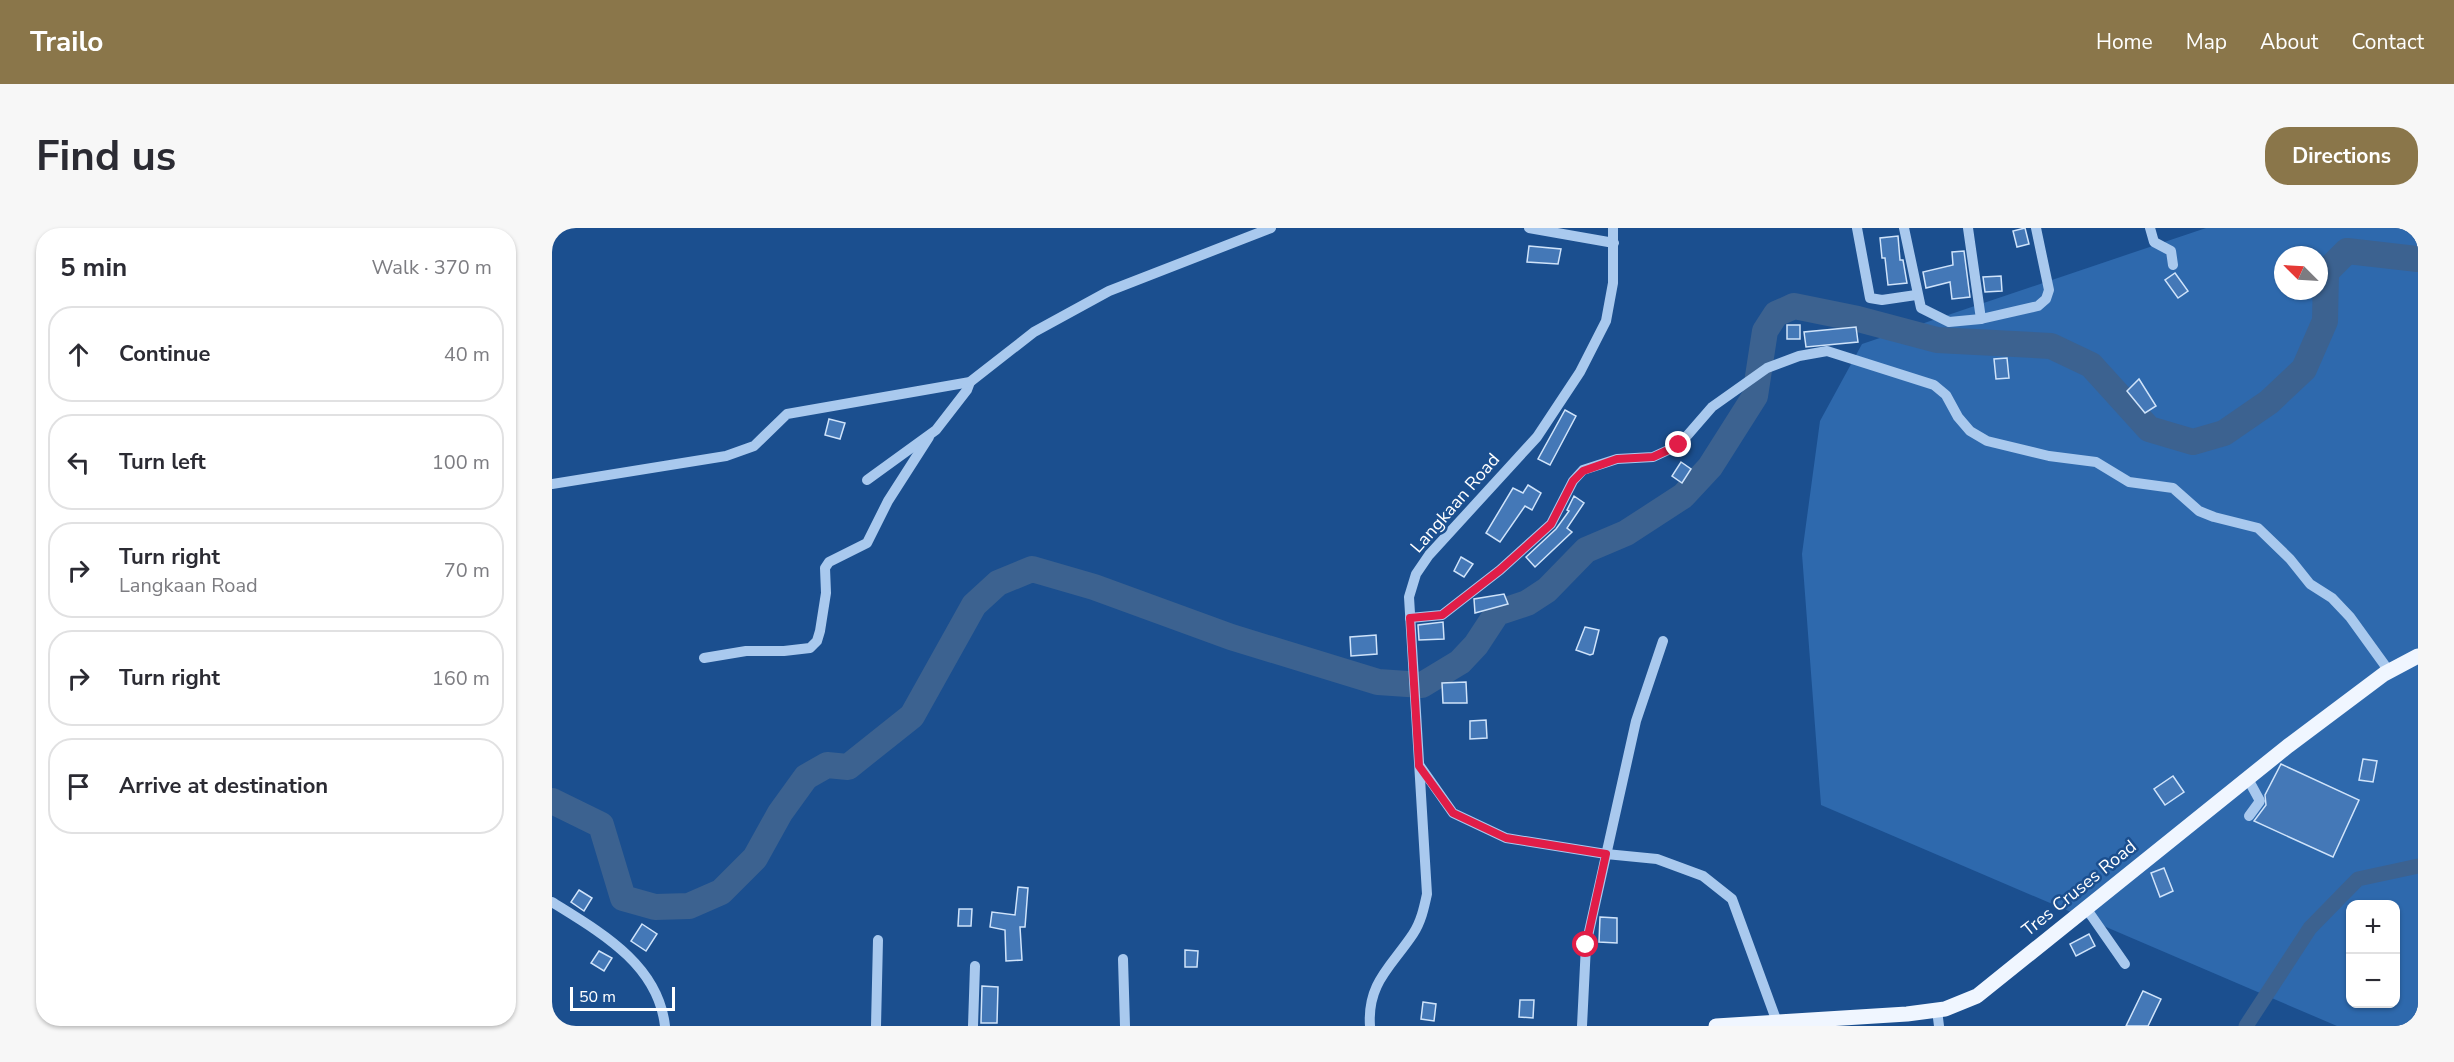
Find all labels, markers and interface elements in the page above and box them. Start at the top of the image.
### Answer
text: Trailo [30,23,103,61]
text: Home [2096,28,2153,56]
text: Map [2186,28,2227,56]
text: About [2260,28,2318,56]
text: Contact [2351,28,2424,56]
button: Directions [2265,127,2418,185]
text: Find us [36,128,176,185]
north arrow [2274,246,2328,300]
text: 5 min [60,250,127,285]
text: Walk · 370 m [372,254,492,281]
icon: ahead [62,338,95,371]
text: Continue [119,339,210,369]
text: 40 m [444,341,490,368]
route end [1665,431,1691,457]
icon: left [62,446,95,479]
text: Turn left [119,447,206,477]
street label: Langkaan Road [1405,448,1505,558]
text: 100 m [432,449,490,476]
text: Turn right [119,542,220,572]
icon: right [62,554,95,587]
text: 70 m [444,557,490,584]
text: Langkaan Road [119,572,258,599]
icon: right [62,662,95,695]
text: Turn right [119,663,220,693]
text: 160 m [432,665,490,692]
icon: arrive [62,770,95,803]
text: Arrive at destination [119,771,328,801]
street label: Tres Cruses Road [2017,834,2141,942]
map controls [2346,900,2400,1008]
button: + [2346,900,2400,954]
route start [1572,931,1598,957]
button: − [2346,954,2400,1008]
scale bar [570,984,675,1012]
text: 50 m [579,986,616,1008]

